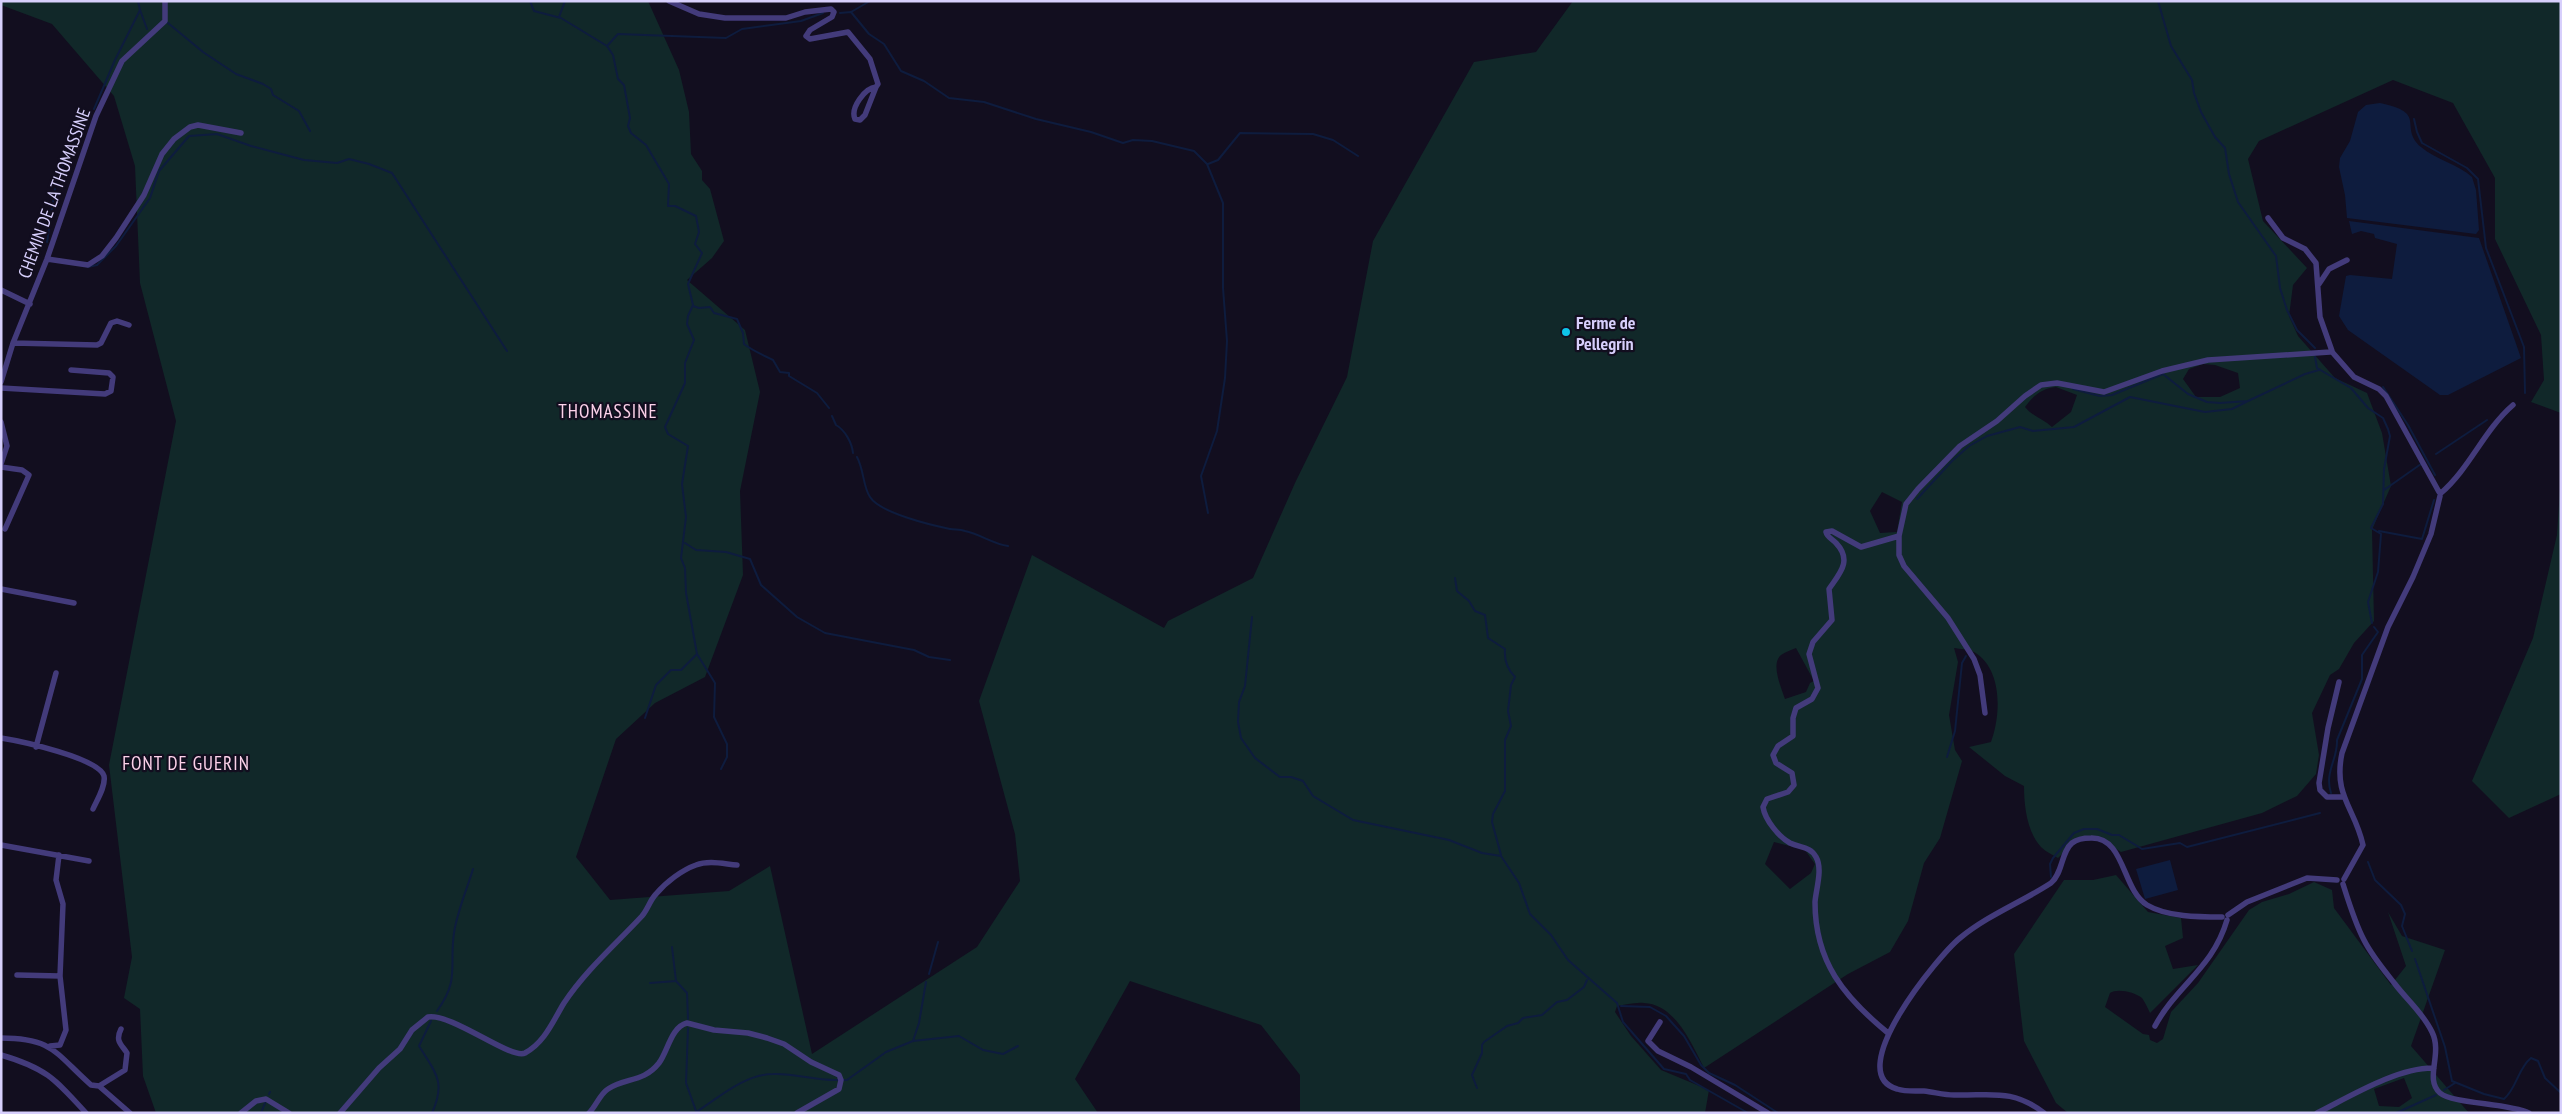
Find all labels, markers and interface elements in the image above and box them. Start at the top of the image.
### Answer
street label: CHEMIN DE LA THOMASSINE [13,105,95,281]
place label: Ferme de Pellegrin [1576,311,1636,355]
marker: Ferme de Pellegrin [1560,326,1572,338]
district label: THOMASSINE [558,399,658,423]
district label: FONT DE GUERIN [122,751,250,775]

